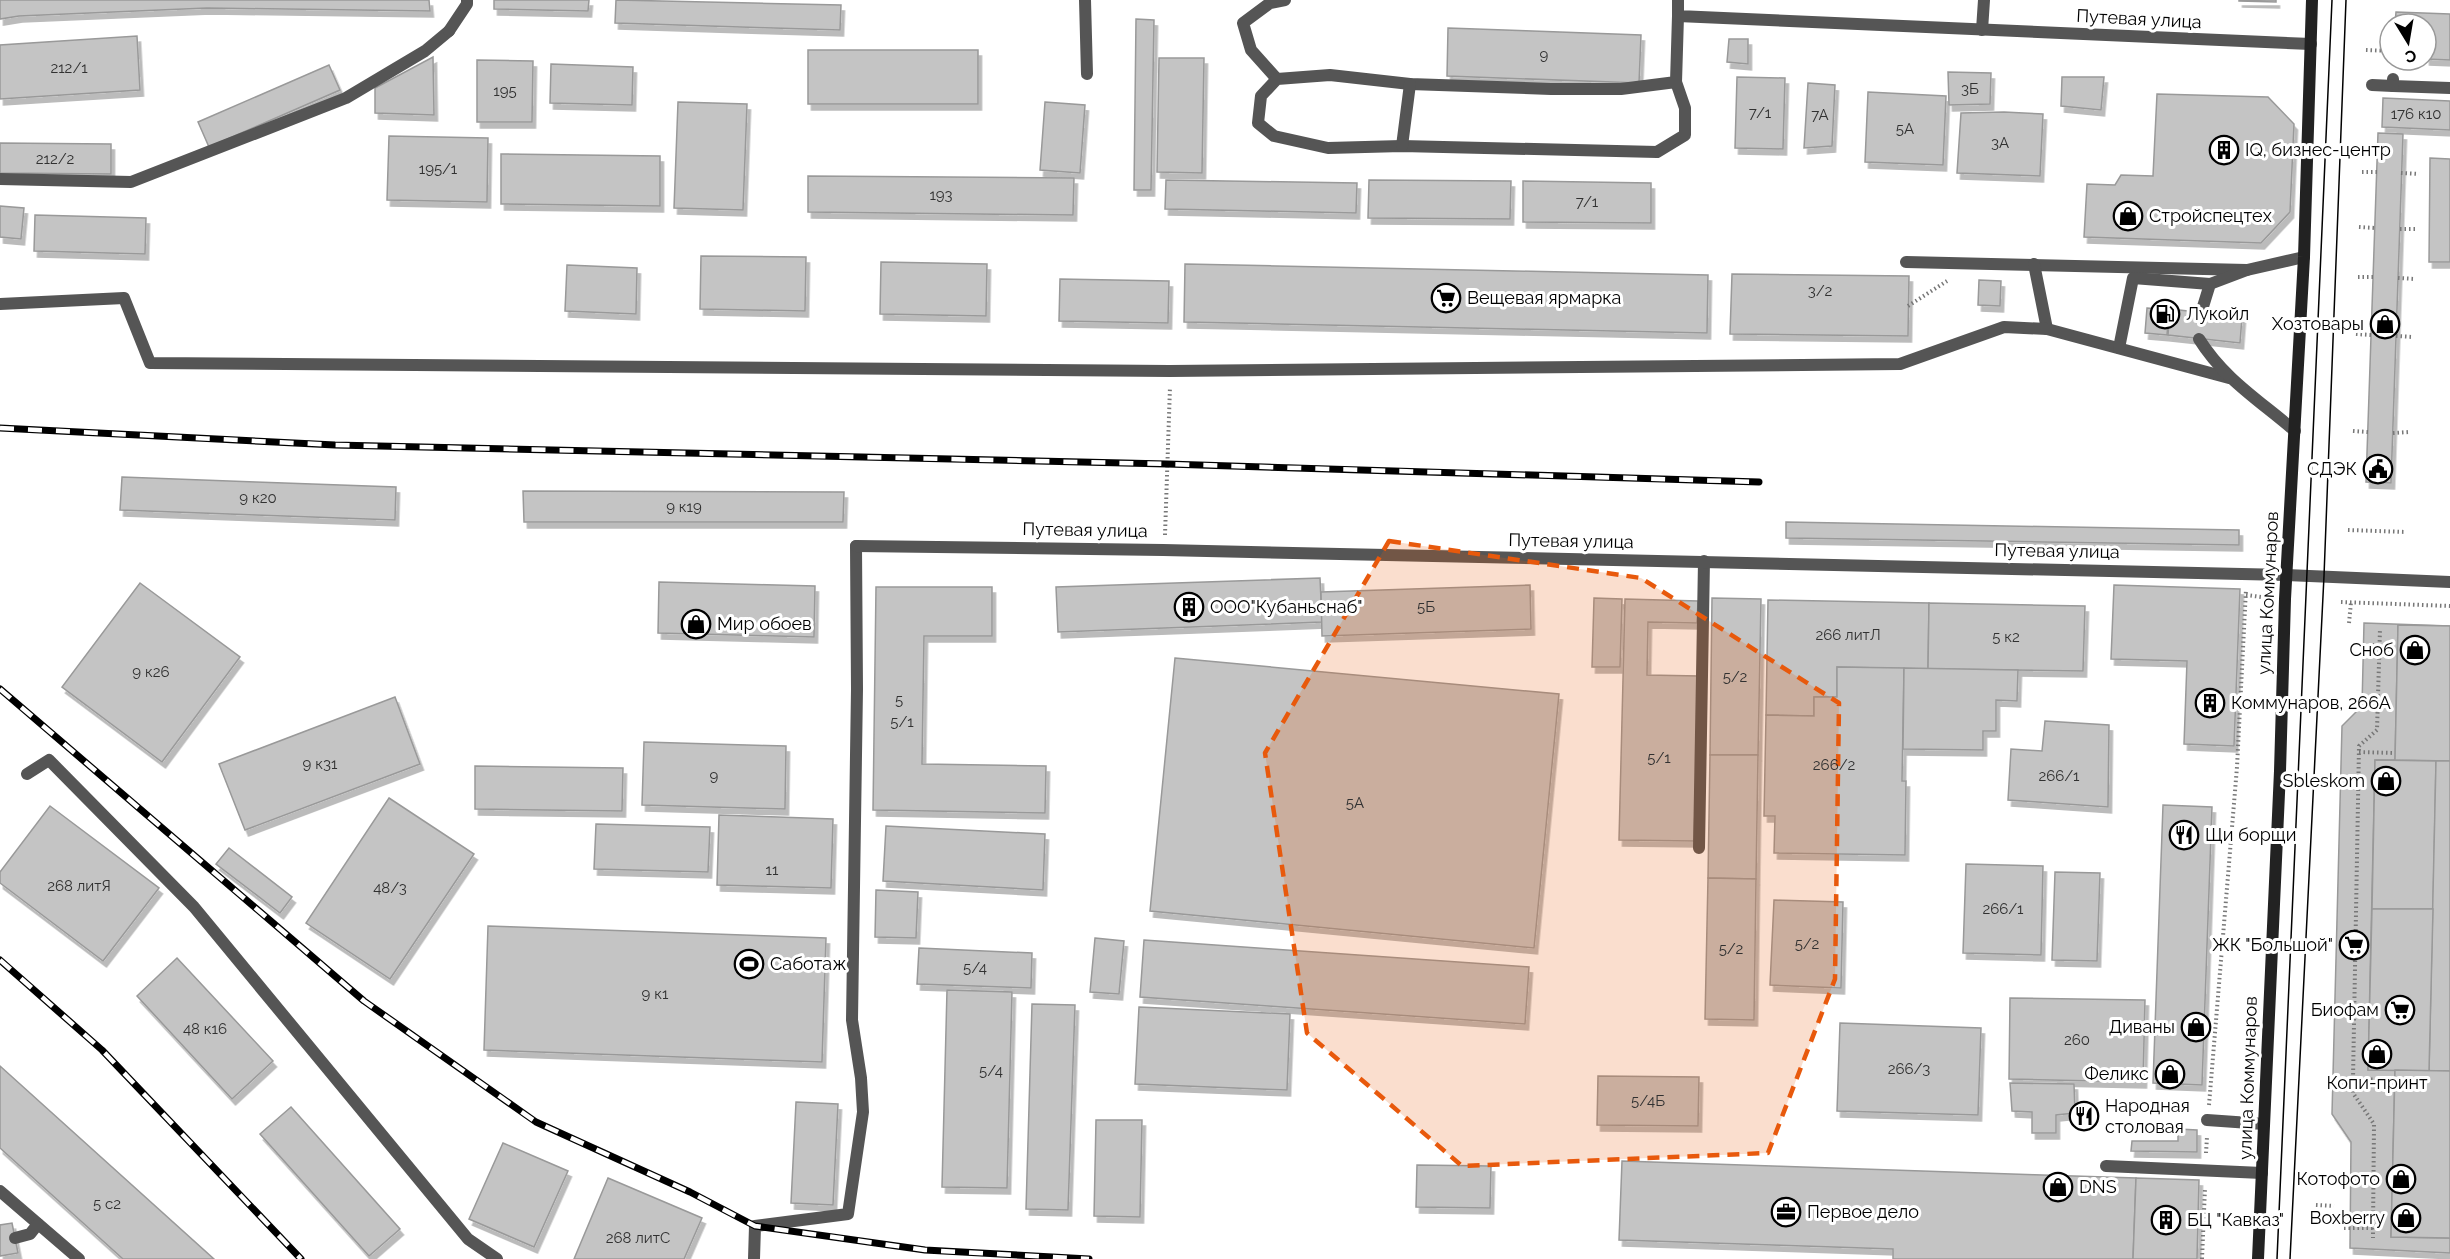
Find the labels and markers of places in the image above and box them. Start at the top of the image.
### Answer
building icon: IQ, бизнес-центр [2208,134,2240,166]
place label: IQ, бизнес-центр [2245,139,2391,160]
shop icon: Стройспецтех [2112,200,2144,232]
place label: Стройспецтех [2149,205,2272,226]
supermarket icon: Вещевая ярмарка [1430,282,1462,314]
place label: Вещевая ярмарка [1467,287,1621,308]
fuel station icon: Лукойл [2149,298,2181,330]
place label: Лукойл [2186,303,2249,324]
shop icon: Хозтовары [2369,308,2401,340]
place label: Хозтовары [2272,313,2364,334]
public building icon: СДЭК [2362,453,2394,485]
place label: СДЭК [2307,458,2357,479]
building icon: ООО"Кубаньснаб" [1173,591,1205,623]
place label: ООО"Кубаньснаб" [1210,596,1362,617]
shop icon: Мир обоев [680,608,712,640]
place label: Мир обоев [717,613,812,634]
shop icon: Сноб [2399,634,2431,666]
place label: Сноб [2350,639,2394,660]
building icon: Коммунаров, 266А [2194,687,2226,719]
place label: Коммунаров, 266А [2231,692,2391,713]
shop icon: Sbleskom [2370,765,2402,797]
place label: Sbleskom [2283,770,2365,791]
restaurant icon: Щи борщи [2168,819,2200,851]
place label: Щи борщи [2205,824,2296,845]
supermarket icon: ЖК "Большой" [2338,929,2370,961]
place label: ЖК "Большой" [2212,934,2333,955]
sports icon: Саботаж [733,948,765,980]
place label: Саботаж [770,953,846,974]
supermarket icon: Биофам [2384,994,2416,1026]
place label: Биофам [2311,999,2379,1020]
shop icon: Диваны [2180,1011,2212,1043]
place label: Диваны [2109,1016,2175,1037]
shop icon: Копи-принт [2361,1038,2393,1070]
shop icon: Феликс [2154,1058,2186,1090]
place label: Феликс [2084,1063,2149,1084]
place label: Копи-принт [2326,1072,2428,1093]
place label: Народная столовая [2105,1095,2190,1137]
restaurant icon: Народная столовая [2068,1100,2100,1132]
shop icon: Котофото [2385,1163,2417,1195]
place label: Котофото [2297,1168,2380,1189]
shop icon: DNS [2042,1171,2074,1203]
place label: DNS [2079,1176,2117,1197]
office icon: Первое дело [1770,1196,1802,1228]
place label: Первое дело [1807,1201,1919,1222]
shop icon: Boxberry [2390,1202,2422,1234]
building icon: БЦ "Кавказ" [2150,1204,2182,1236]
place label: Boxberry [2310,1207,2385,1228]
place label: БЦ "Кавказ" [2187,1209,2284,1230]

